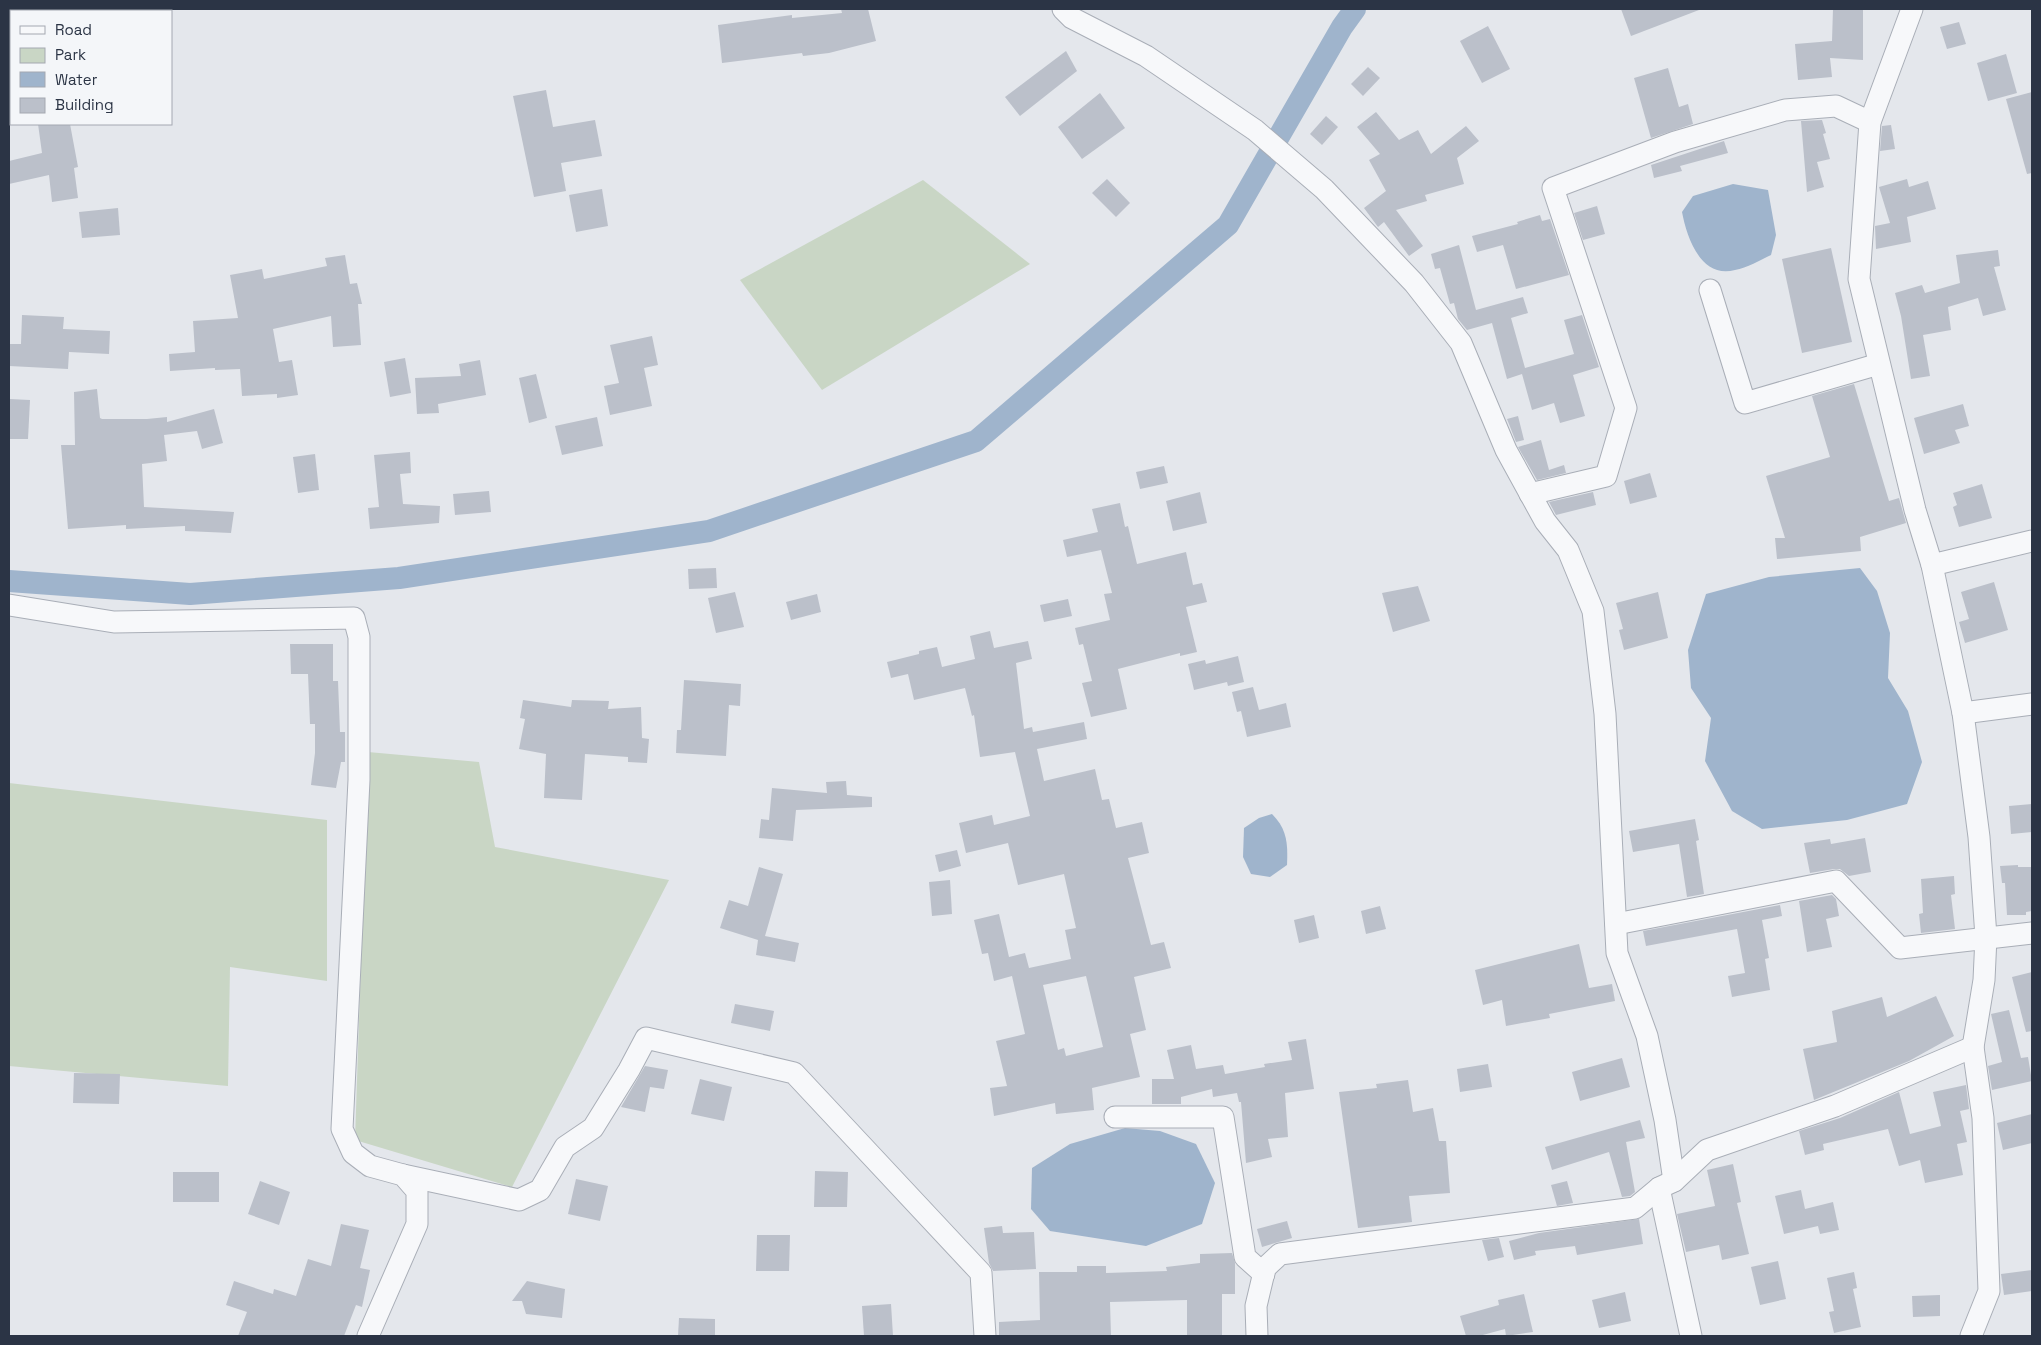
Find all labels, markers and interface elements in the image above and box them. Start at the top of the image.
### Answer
legend [10,10,172,125]
text: Road [55,20,92,39]
text: Park [55,45,86,64]
text: Water [55,70,98,89]
text: Building [55,95,114,114]

